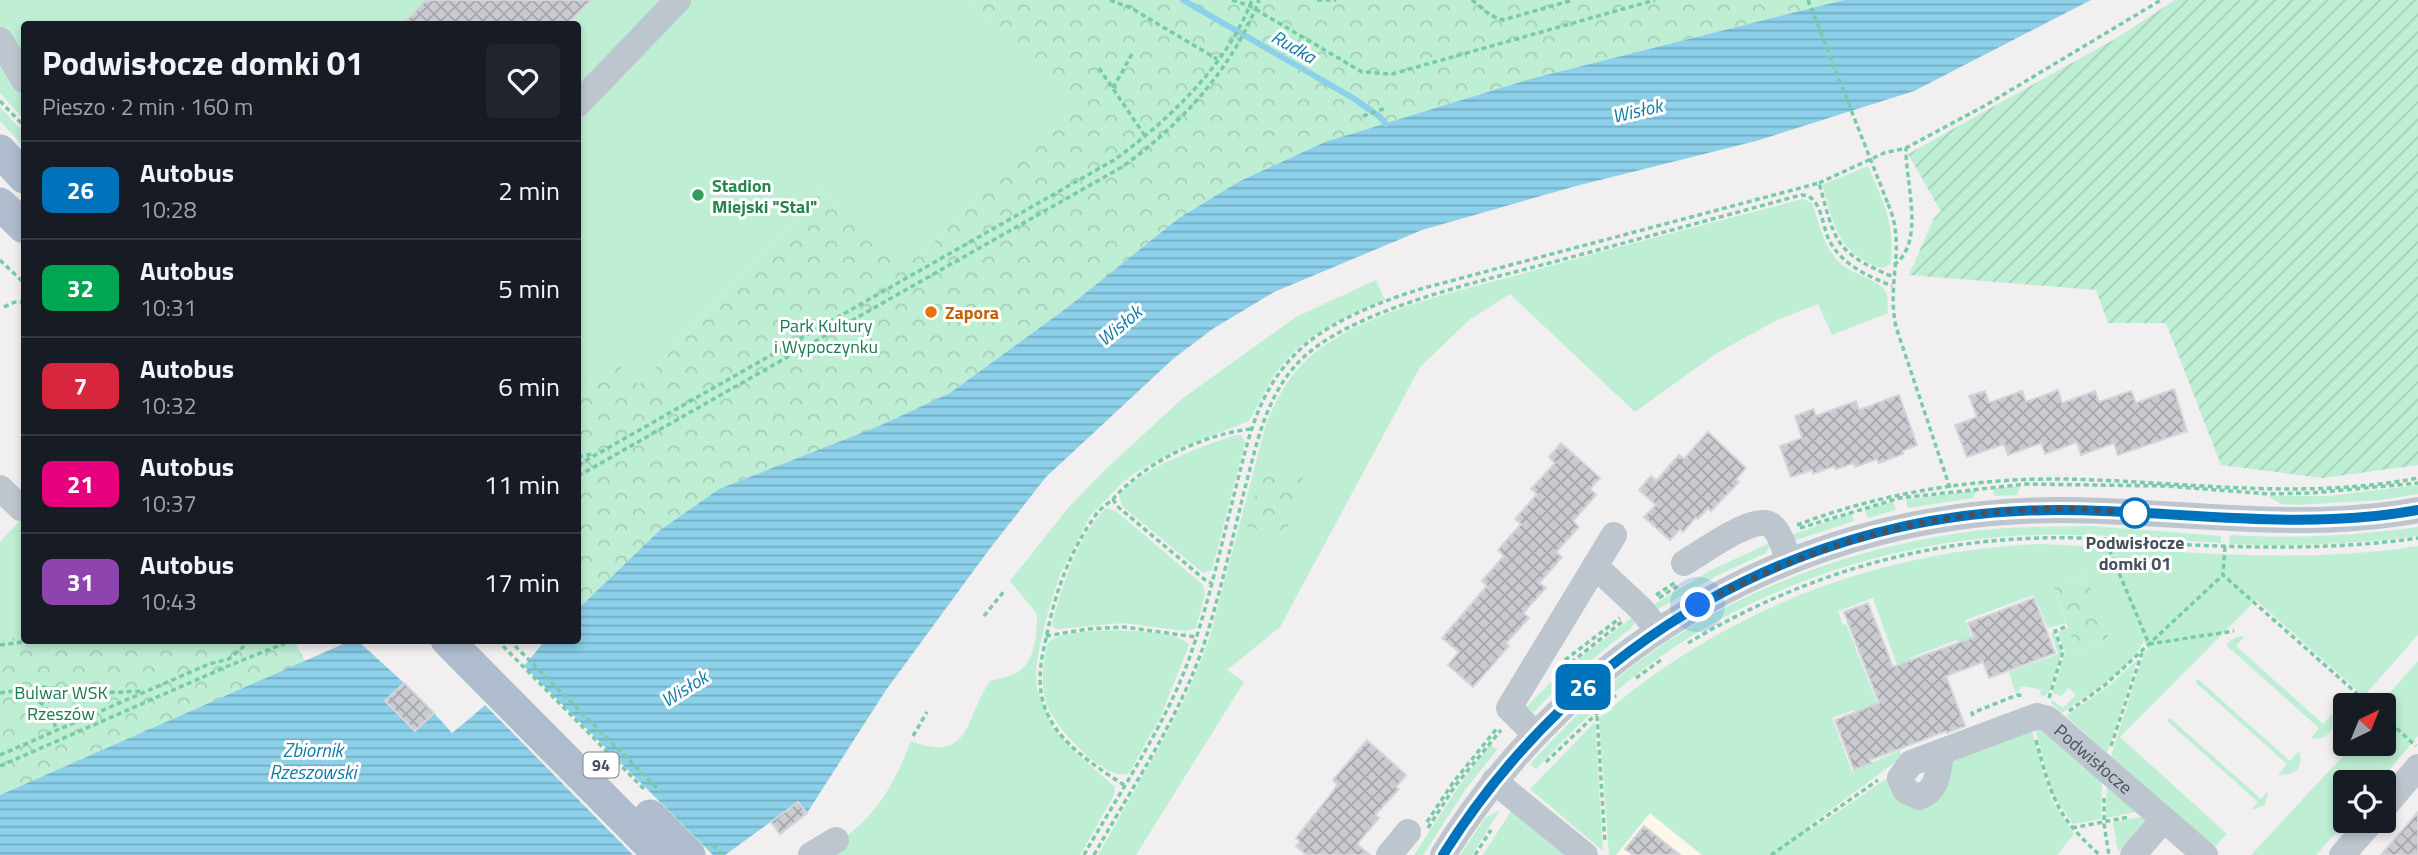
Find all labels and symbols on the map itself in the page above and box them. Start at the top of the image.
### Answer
water label: Rudka [1266,22,1323,71]
water label: Wisłok [1609,90,1667,130]
place label: Stadion Miejski "Stal" [712,172,817,220]
marker: Stadion Miejski "Stal" [690,187,706,203]
water label: Wisłok [1090,296,1150,352]
place label: Zapora [945,299,999,326]
marker: Zapora [923,304,939,320]
park label: Park Kultury i Wypoczynku [774,312,878,360]
marker: Podwisłocze domki 01 [2120,498,2150,528]
place label: Podwisłocze domki 01 [2086,529,2184,577]
your location [1680,587,1715,622]
water label: Wisłok [655,661,715,714]
line badge: 26 [1552,664,1614,710]
park label: Bulwar WSK Rzeszów [14,679,108,727]
north arrow [2333,693,2396,756]
street label: Podwisłocze [2049,717,2139,800]
water label: Zbiornik Rzeszowski [270,735,359,786]
road number: 94 [584,752,618,778]

